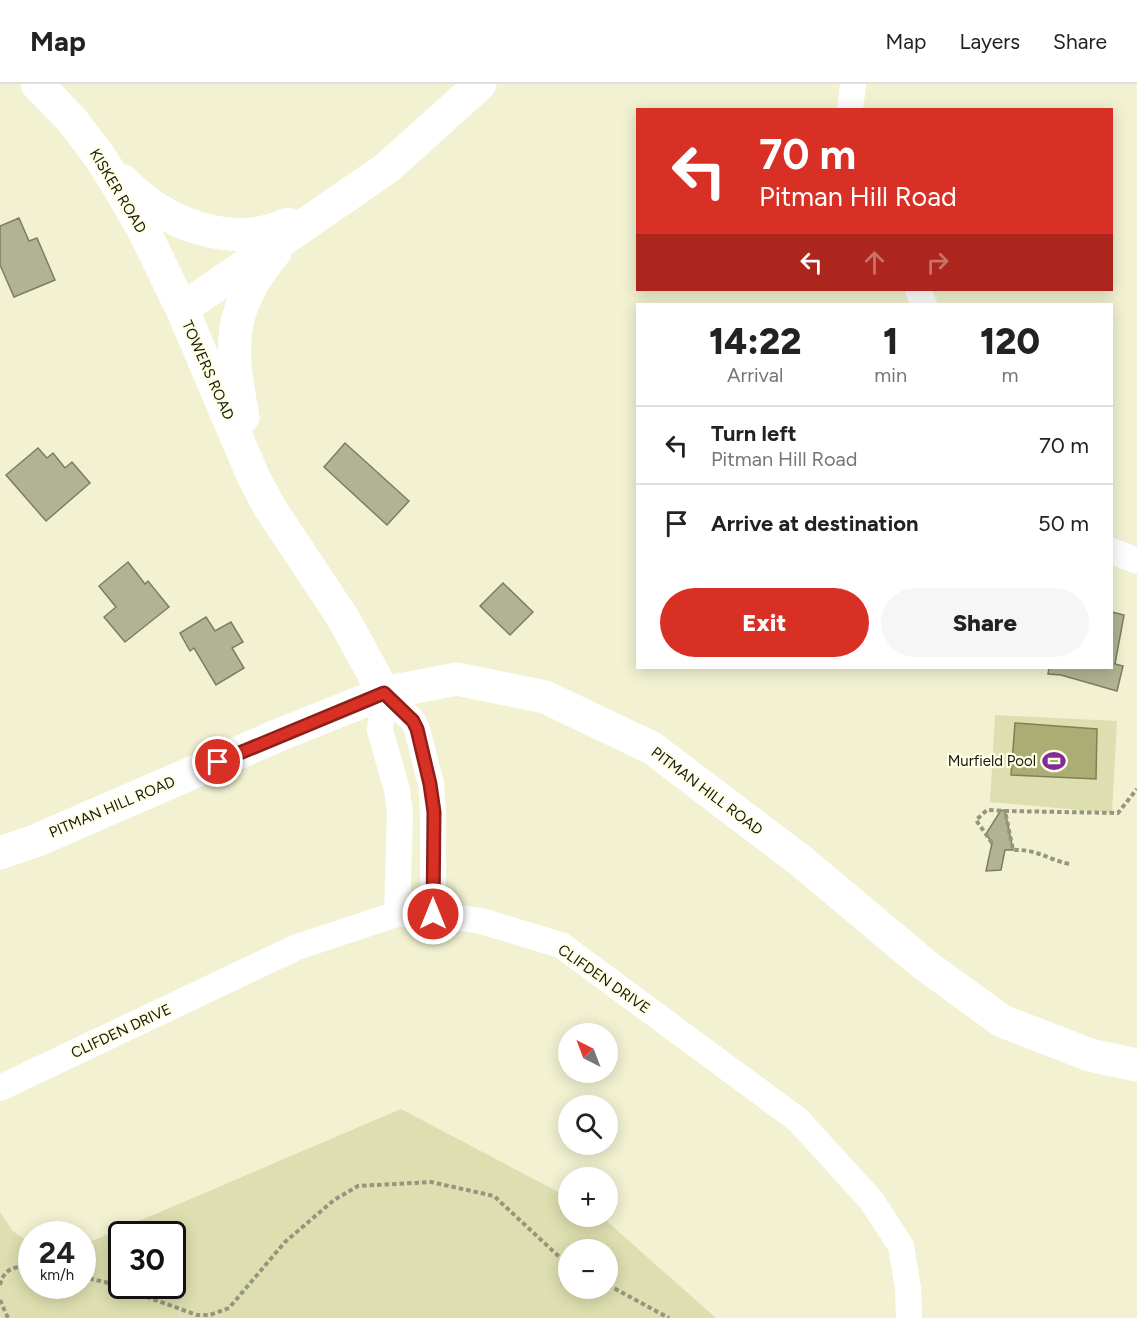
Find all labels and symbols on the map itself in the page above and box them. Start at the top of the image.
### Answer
street label: KISKER ROAD [86,146,150,236]
street label: TOWERS ROAD [178,318,238,422]
pin [192,736,243,787]
street label: PITMAN HILL ROAD [648,743,766,839]
sports icon: Murfield Pool [1041,748,1067,774]
place label: Murfield Pool [948,752,1036,770]
street label: PITMAN HILL ROAD [46,772,178,842]
position arrow [401,882,465,946]
street label: CLIFDEN DRIVE [554,941,654,1017]
street label: CLIFDEN DRIVE [68,1000,174,1062]
north arrow [558,1023,618,1083]
speed limit sign: 30 [108,1221,186,1299]

